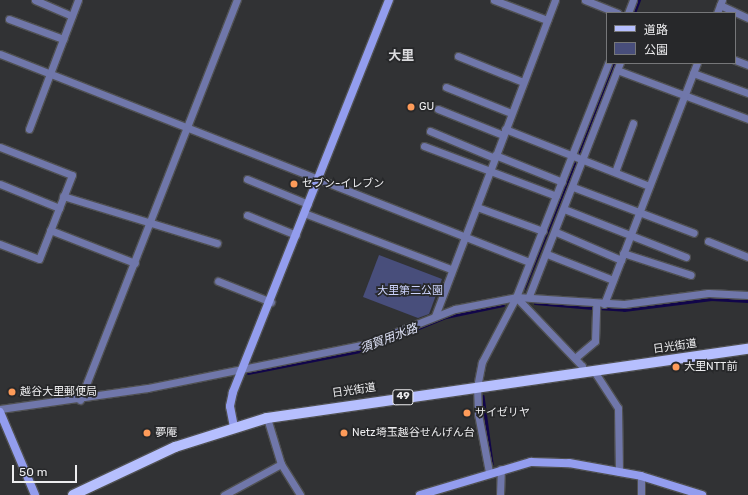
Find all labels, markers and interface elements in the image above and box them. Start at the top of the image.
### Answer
legend [606,12,736,64]
text: 道路 [644,23,668,37]
text: 公園 [644,43,668,57]
district label: 大里 [388,48,414,64]
place label: GU [419,100,434,114]
marker: GU [406,102,416,112]
place label: セブン-イレブン [302,177,384,191]
marker: セブン-イレブン [289,179,299,189]
park label: 大里第二公園 [377,284,443,298]
water label: 須賀用水路 [358,322,420,356]
street label: 日光街道 [652,337,698,357]
place label: 大里NTT前 [684,360,737,374]
marker: 大里NTT前 [671,362,681,372]
street label: 日光街道 [331,381,377,401]
place label: 越谷大里郵便局 [20,385,97,399]
marker: 越谷大里郵便局 [7,387,17,397]
road number: 49 [392,389,414,405]
place label: サイゼリヤ [475,406,530,420]
marker: サイゼリヤ [462,408,472,418]
place label: 夢庵 [155,426,177,440]
place label: Netz埼玉越谷せんげん台 [352,426,475,440]
marker: 夢庵 [142,428,152,438]
marker: Netz埼玉越谷せんげん台 [339,428,349,438]
scale bar [14,457,79,483]
text: 50 m [19,465,47,479]

